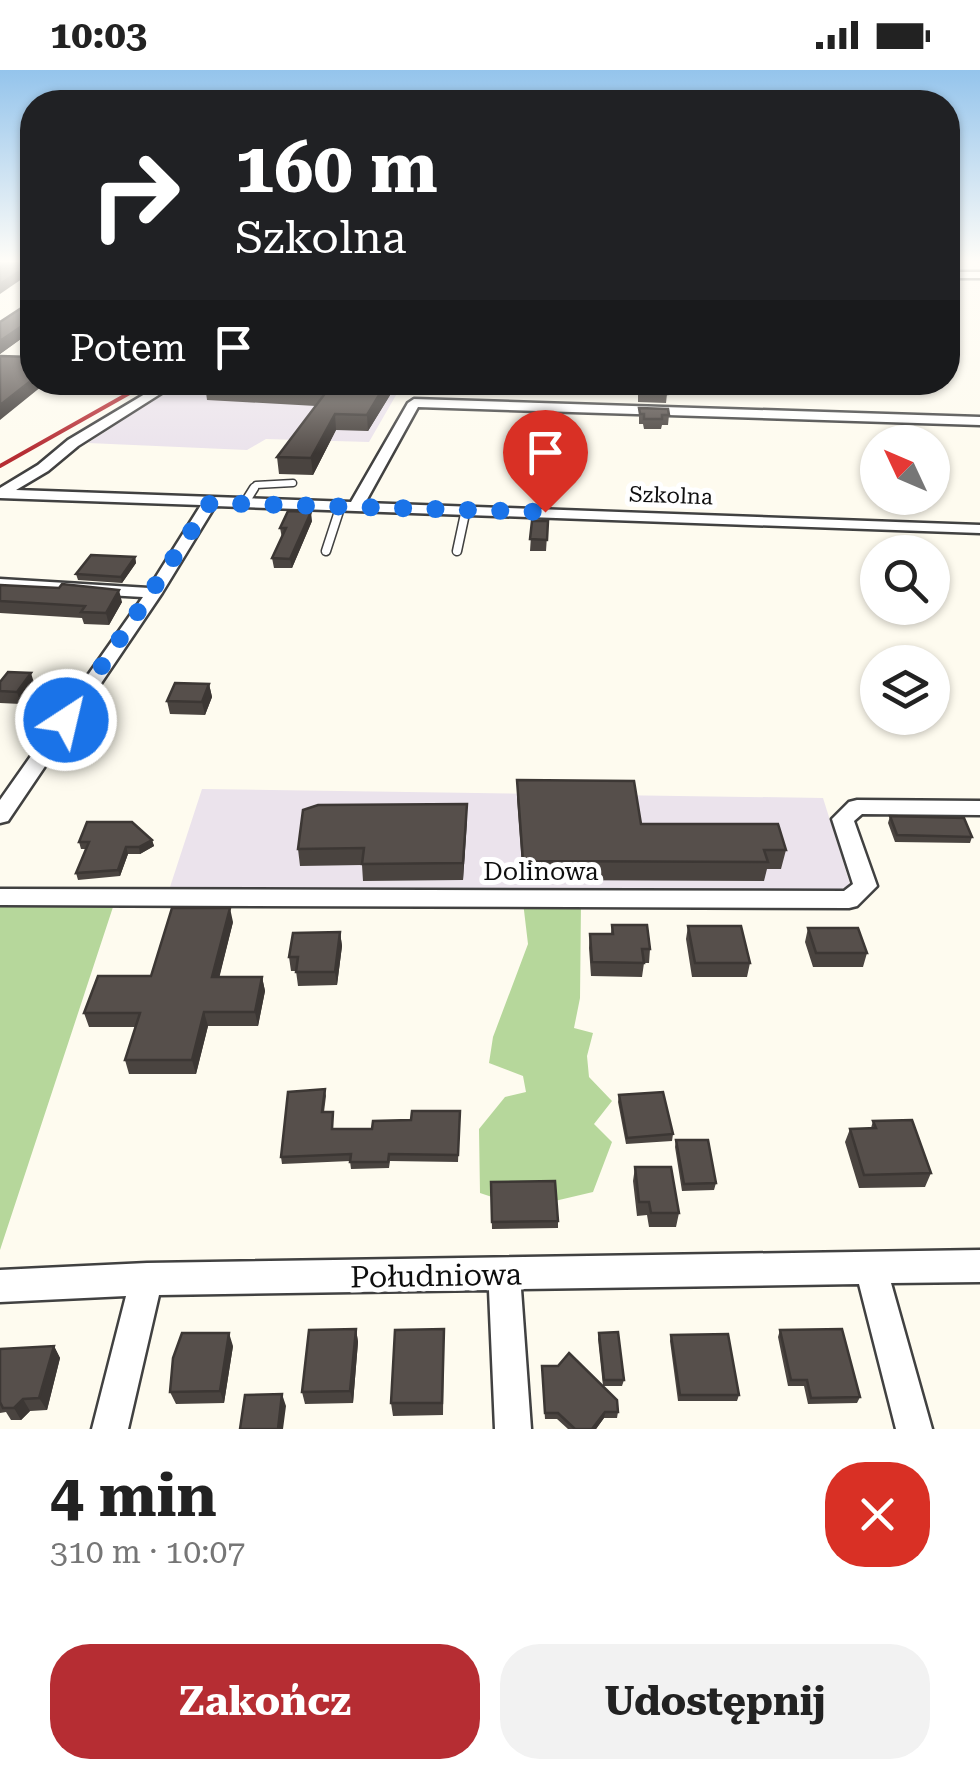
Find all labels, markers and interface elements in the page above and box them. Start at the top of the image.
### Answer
text: 10:03 [50,13,147,57]
text: 160 m [235,127,438,209]
icon: right [70,130,200,260]
text: Szkolna [235,211,406,264]
icon: arrive [206,320,261,375]
text: Potem [70,326,186,370]
pin [503,410,588,513]
icon: arrive [518,425,573,480]
north arrow [860,425,950,515]
map controls [860,425,950,735]
street label: Szkolna [629,482,713,509]
button: search [860,535,950,625]
button: layers [860,645,950,735]
position arrow [14,668,118,772]
street label: Dolinowa [483,857,599,886]
street label: Południowa [350,1257,522,1294]
text: 4 min [50,1460,217,1531]
button: close [825,1462,930,1567]
text: 310 m · 10:07 [50,1533,245,1571]
button: Zakończ [50,1644,480,1759]
button: Udostępnij [500,1644,930,1759]

